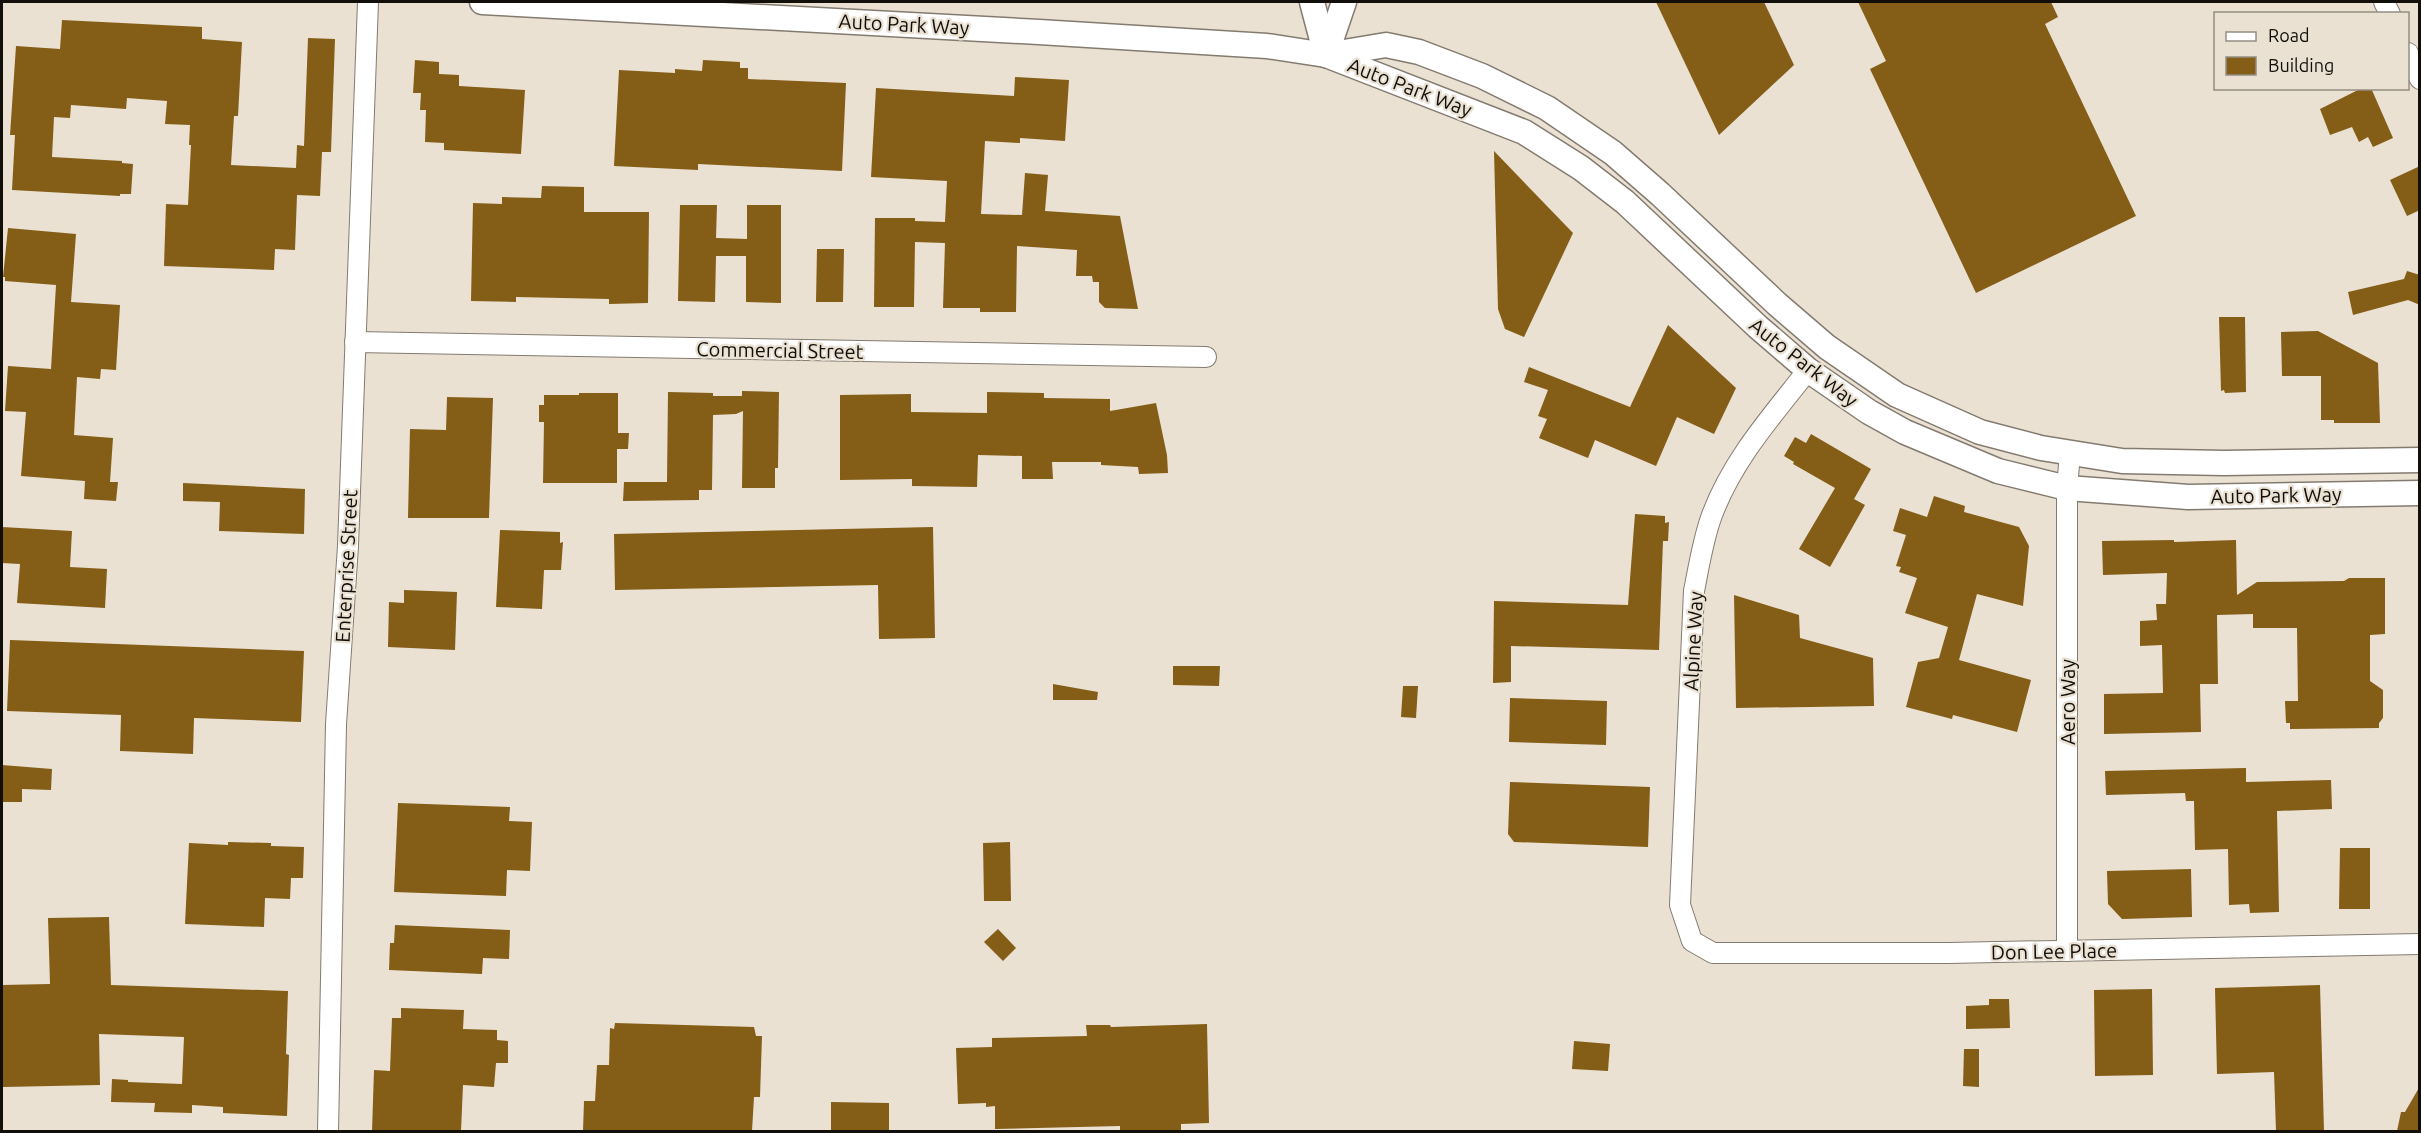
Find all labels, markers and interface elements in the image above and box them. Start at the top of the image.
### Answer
street label: Auto Park Way [838,9,970,39]
legend [2214,12,2409,90]
text: Road [2268,25,2310,45]
street label: Auto Park Way [1345,53,1476,121]
text: Building [2268,55,2334,75]
street label: Auto Park Way [1745,313,1863,412]
street label: Commercial Street [696,337,864,363]
street label: Auto Park Way [2210,482,2342,508]
street label: Enterprise Street [331,489,362,643]
street label: Alpine Way [1679,590,1707,691]
street label: Aero Way [2056,659,2079,745]
street label: Don Lee Place [1991,938,2117,964]

